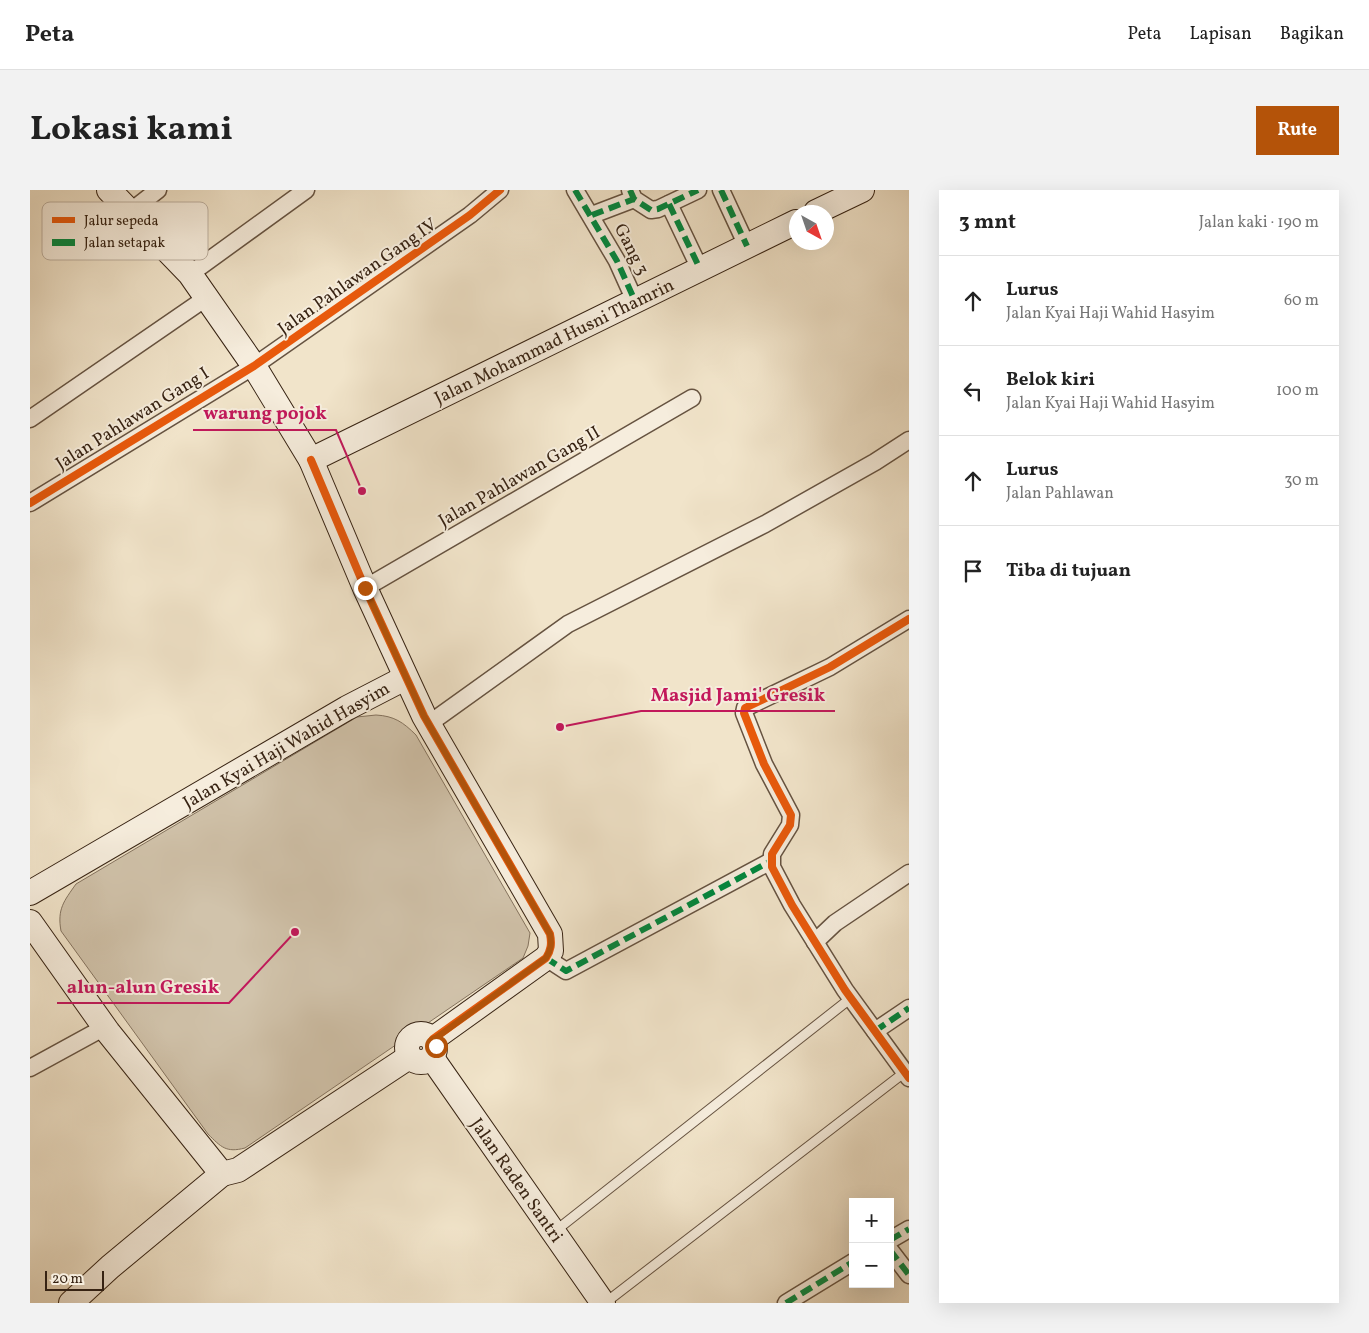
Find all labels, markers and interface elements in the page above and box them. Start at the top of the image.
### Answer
text: Peta [25,18,74,52]
text: Peta [1128,22,1161,47]
text: Lapisan [1189,22,1252,47]
text: Bagikan [1280,22,1344,47]
text: Lokasi kami [30,106,233,154]
button: Rute [1256,106,1339,155]
legend [42,202,208,260]
north arrow [789,205,834,250]
text: 3 mnt [959,208,1016,237]
text: Jalur sepeda [84,212,159,231]
text: Jalan kaki · 190 m [1199,212,1319,234]
street label: Jalan Pahlawan Gang IV [273,213,443,342]
street label: Gang 3 [607,220,654,280]
text: Jalan setapak [84,234,165,253]
street label: Jalan Mohammad Husni Thamrin [431,273,679,411]
text: Lurus [1006,277,1058,303]
icon: ahead [959,287,987,315]
text: 60 m [1284,290,1319,312]
text: Jalan Kyai Haji Wahid Hasyim [1006,303,1215,325]
street label: Jalan Pahlawan Gang I [51,362,214,477]
text: Belok kiri [1006,367,1095,393]
icon: left [959,377,987,405]
text: 100 m [1276,380,1319,402]
text: Jalan Kyai Haji Wahid Hasyim [1006,393,1215,415]
callout: warung pojok [193,396,336,430]
text: warung pojok [203,401,327,427]
street label: Jalan Pahlawan Gang II [434,421,605,534]
text: Lurus [1006,457,1058,483]
icon: ahead [959,467,987,495]
text: 30 m [1284,470,1319,492]
text: Jalan Pahlawan [1006,483,1114,505]
icon: arrive [959,557,987,585]
text: Tiba di tujuan [1006,558,1131,584]
route end [354,577,377,600]
street label: Jalan Kyai Haji Wahid Hasyim [179,677,395,816]
callout: Masjid Jami' Gresik [641,677,835,711]
text: Masjid Jami' Gresik [651,683,826,709]
callout: alun-alun Gresik [57,969,229,1003]
text: alun-alun Gresik [67,975,220,1001]
route start [425,1035,448,1058]
street label: Jalan Raden Santri [463,1114,568,1248]
map controls [849,1198,894,1288]
button: + [849,1198,894,1243]
button: − [849,1243,894,1288]
scale bar [45,1268,104,1291]
text: 20 m [52,1270,83,1289]

